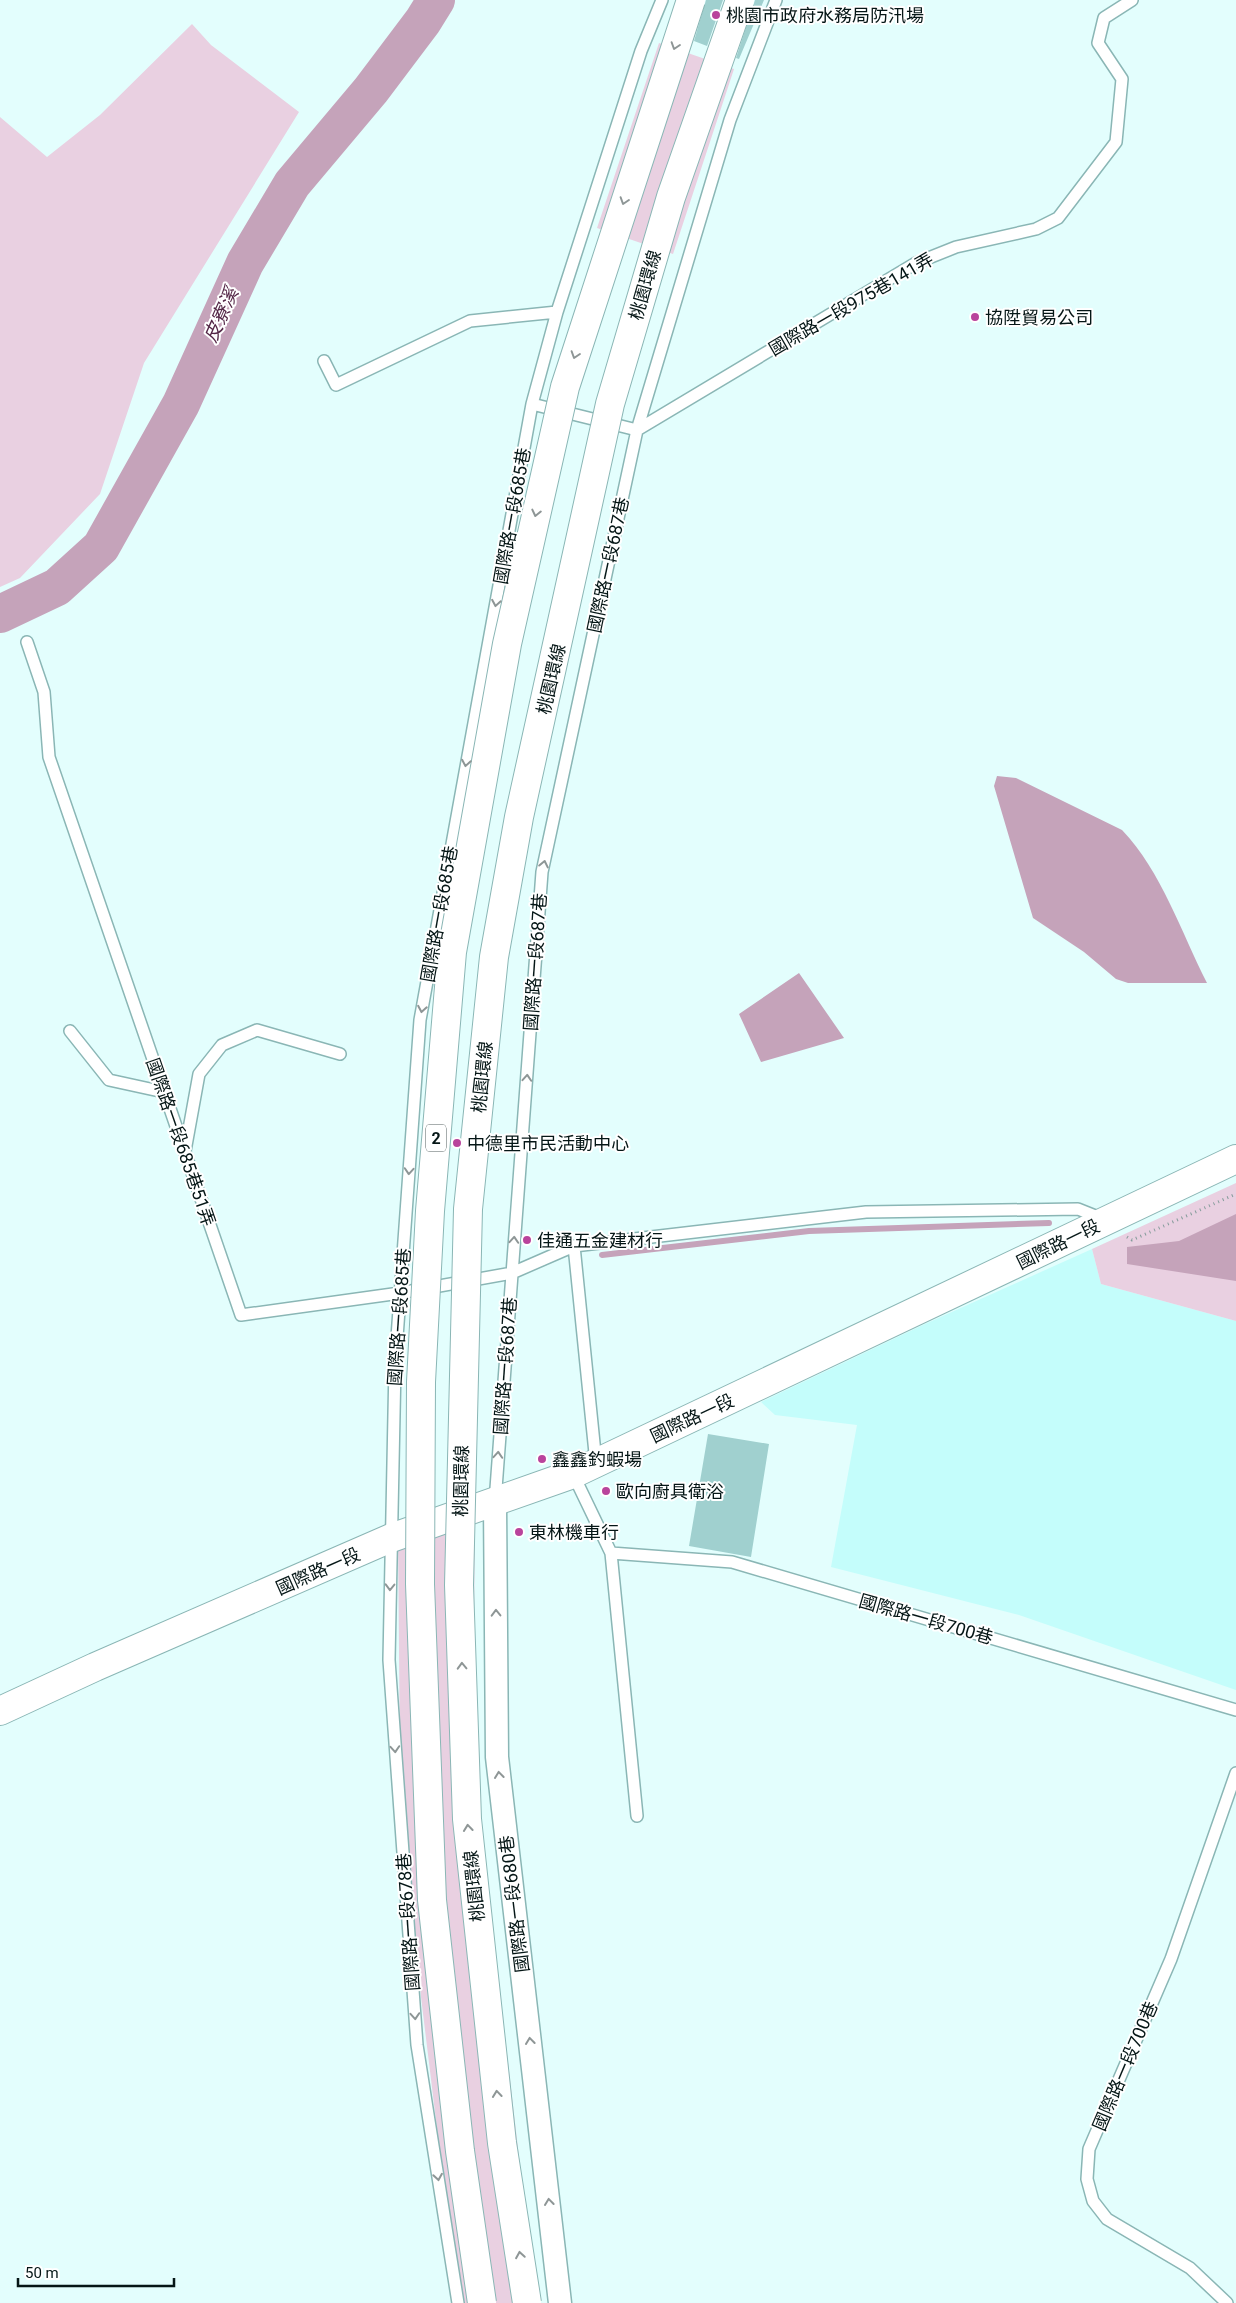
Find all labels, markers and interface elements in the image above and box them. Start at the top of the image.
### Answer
place label: 桃園市政府水務局防汛場 [726,5,924,26]
marker: 桃園市政府水務局防汛場 [710,9,722,21]
one-way arrow [671,42,681,50]
one-way arrow [620,196,630,204]
street label: 桃園環線 [625,248,665,322]
street label: 國際路一段975巷141弄 [765,248,937,360]
water label: 皮寮溪 [199,282,244,346]
place label: 協陞貿易公司 [985,307,1093,328]
marker: 協陞貿易公司 [969,311,981,323]
one-way arrow [571,351,581,359]
street label: 國際路一段685巷 [490,446,534,586]
street label: 國際路一段687巷 [583,495,633,635]
one-way arrow [531,509,542,518]
one-way arrow [491,599,501,608]
street label: 桃園環線 [533,642,569,716]
one-way arrow [462,759,472,767]
street label: 國際路一段685巷 [417,844,461,984]
one-way arrow [538,860,548,868]
street label: 國際路一段687巷 [520,892,550,1032]
one-way arrow [417,1005,427,1013]
street label: 桃園環線 [468,1040,496,1114]
street label: 國際路一段685巷51弄 [142,1055,220,1229]
one-way arrow [521,1074,532,1082]
road number: 2 [426,1124,446,1152]
place label: 中德里市民活動中心 [467,1133,629,1154]
marker: 中德里市民活動中心 [451,1137,463,1149]
one-way arrow [403,1167,414,1175]
street label: 國際路一段 [1013,1215,1103,1273]
place label: 佳通五金建材行 [537,1230,663,1251]
marker: 佳通五金建材行 [521,1234,533,1246]
one-way arrow [509,1236,520,1244]
street label: 國際路一段685巷 [384,1247,414,1387]
street label: 國際路一段687巷 [490,1296,520,1436]
street label: 國際路一段 [647,1389,737,1447]
street label: 桃園環線 [450,1445,472,1517]
place label: 鑫鑫釣蝦場 [552,1449,642,1470]
one-way arrow [493,1450,504,1458]
marker: 鑫鑫釣蝦場 [536,1453,548,1465]
place label: 歐向廚具衛浴 [616,1481,724,1502]
marker: 歐向廚具衛浴 [600,1485,612,1497]
place label: 東林機車行 [529,1522,619,1543]
marker: 東林機車行 [513,1526,525,1538]
street label: 國際路一段 [273,1543,363,1599]
one-way arrow [385,1583,396,1591]
street label: 國際路一段700巷 [857,1590,995,1648]
one-way arrow [491,1609,501,1616]
one-way arrow [456,1661,467,1669]
one-way arrow [390,1746,401,1754]
one-way arrow [494,1771,505,1779]
one-way arrow [463,1824,474,1832]
street label: 國際路一段680巷 [495,1834,533,1974]
street label: 桃園環線 [460,1849,488,1923]
street label: 國際路一段678巷 [393,1852,423,1992]
street label: 國際路一段700巷 [1088,1998,1162,2134]
one-way arrow [409,2013,420,2021]
one-way arrow [525,2037,536,2045]
one-way arrow [492,2090,503,2098]
one-way arrow [432,2173,442,2181]
one-way arrow [544,2198,555,2206]
one-way arrow [515,2250,525,2259]
scale bar [18,2256,174,2288]
text: 50 m [25,2264,59,2282]

